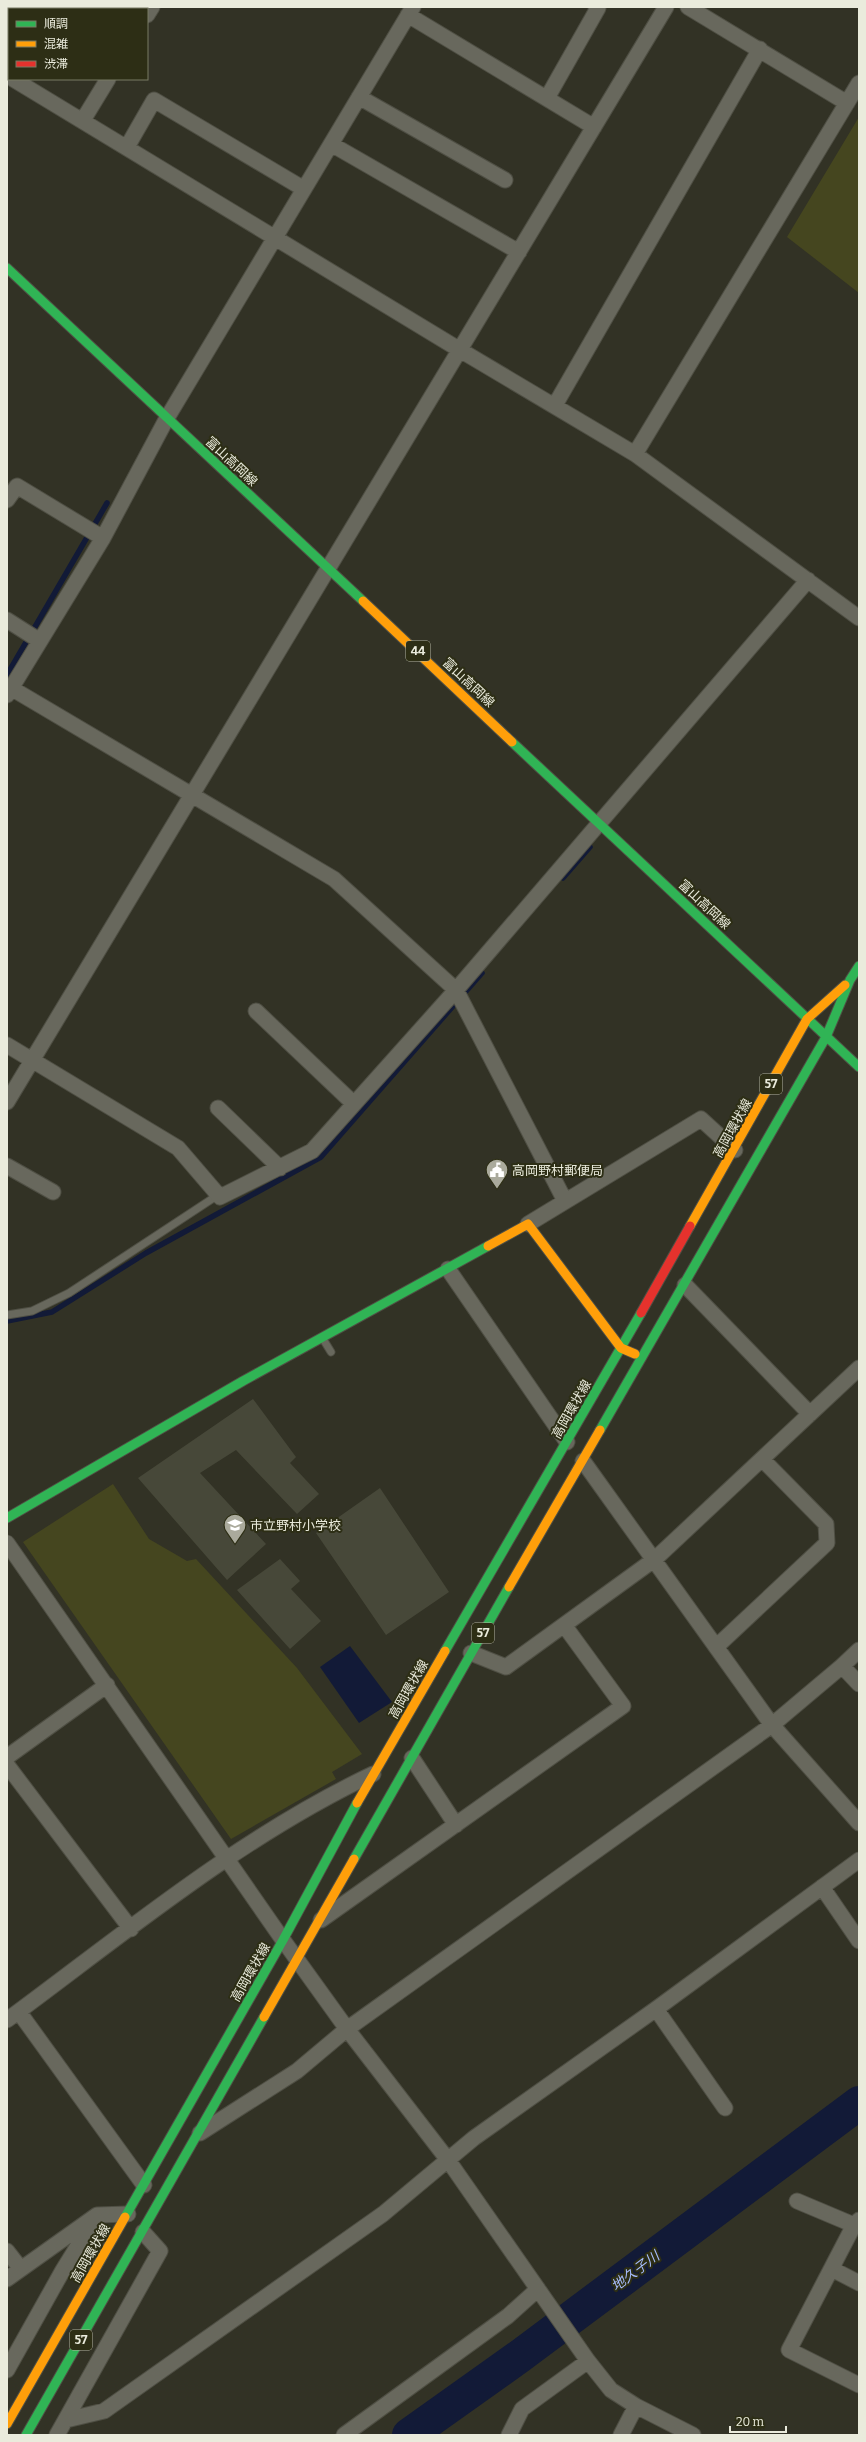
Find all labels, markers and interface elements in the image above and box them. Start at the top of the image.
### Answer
legend [8,8,148,80]
text: 順調 [44,17,68,31]
text: 混雑 [44,37,68,51]
text: 渋滞 [44,57,68,71]
street label: 富山高岡線 [203,434,261,489]
road number: 44 [406,641,430,661]
street label: 富山高岡線 [440,655,498,710]
street label: 富山高岡線 [676,877,734,932]
road number: 57 [760,1074,782,1094]
street label: 高岡環状線 [710,1096,755,1160]
public building icon: 高岡野村郵便局 [484,1157,510,1190]
place label: 高岡野村郵便局 [512,1163,603,1178]
street label: 高岡環状線 [549,1377,594,1441]
school or university icon: 市立野村小学校 [222,1512,248,1545]
place label: 市立野村小学校 [250,1518,341,1533]
road number: 57 [472,1623,494,1643]
street label: 高岡環状線 [386,1657,431,1721]
street label: 高岡環状線 [228,1940,273,2004]
street label: 高岡環状線 [68,2221,113,2285]
water label: 地久子川 [608,2247,664,2295]
road number: 57 [70,2330,92,2350]
scale bar [730,2408,786,2434]
text: 20 m [736,2415,765,2429]

